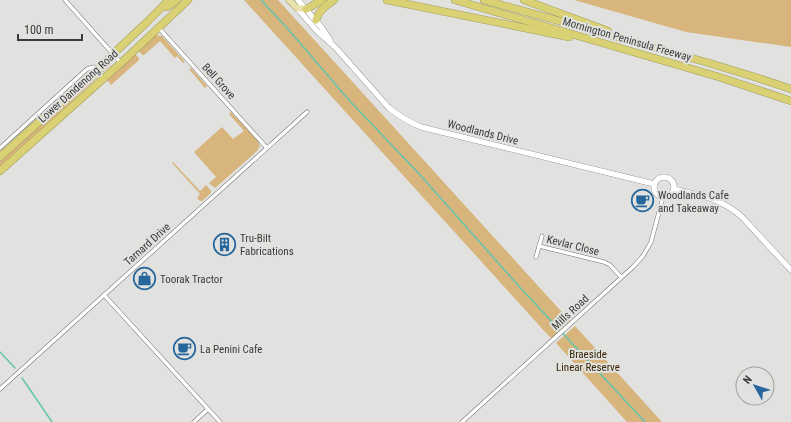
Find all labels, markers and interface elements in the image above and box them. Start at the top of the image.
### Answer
street label: Mornington Peninsula Freeway [561,15,693,64]
scale bar [18,16,82,42]
text: 100 m [24,23,54,37]
street label: Lower Dandenong Road [36,47,121,126]
street label: Bell Grove [199,61,238,102]
street label: Woodlands Drive [446,117,520,148]
cafe icon: Woodlands Cafe and Takeaway [630,188,656,214]
place label: Woodlands Cafe and Takeaway [658,189,729,215]
street label: Tarnard Drive [122,220,173,268]
building icon: Tru-Bilt Fabrications [212,231,238,257]
place label: Tru-Bilt Fabrications [240,232,294,258]
street label: Kevlar Close [545,233,601,258]
shop icon: Toorak Tractor [132,266,158,292]
place label: Toorak Tractor [160,273,223,286]
street label: Mills Road [549,292,591,333]
cafe icon: La Penini Cafe [171,336,197,362]
place label: La Penini Cafe [200,343,262,356]
park label: Braeside Linear Reserve [556,348,620,374]
north arrow [735,366,775,406]
text: N [740,373,755,387]

